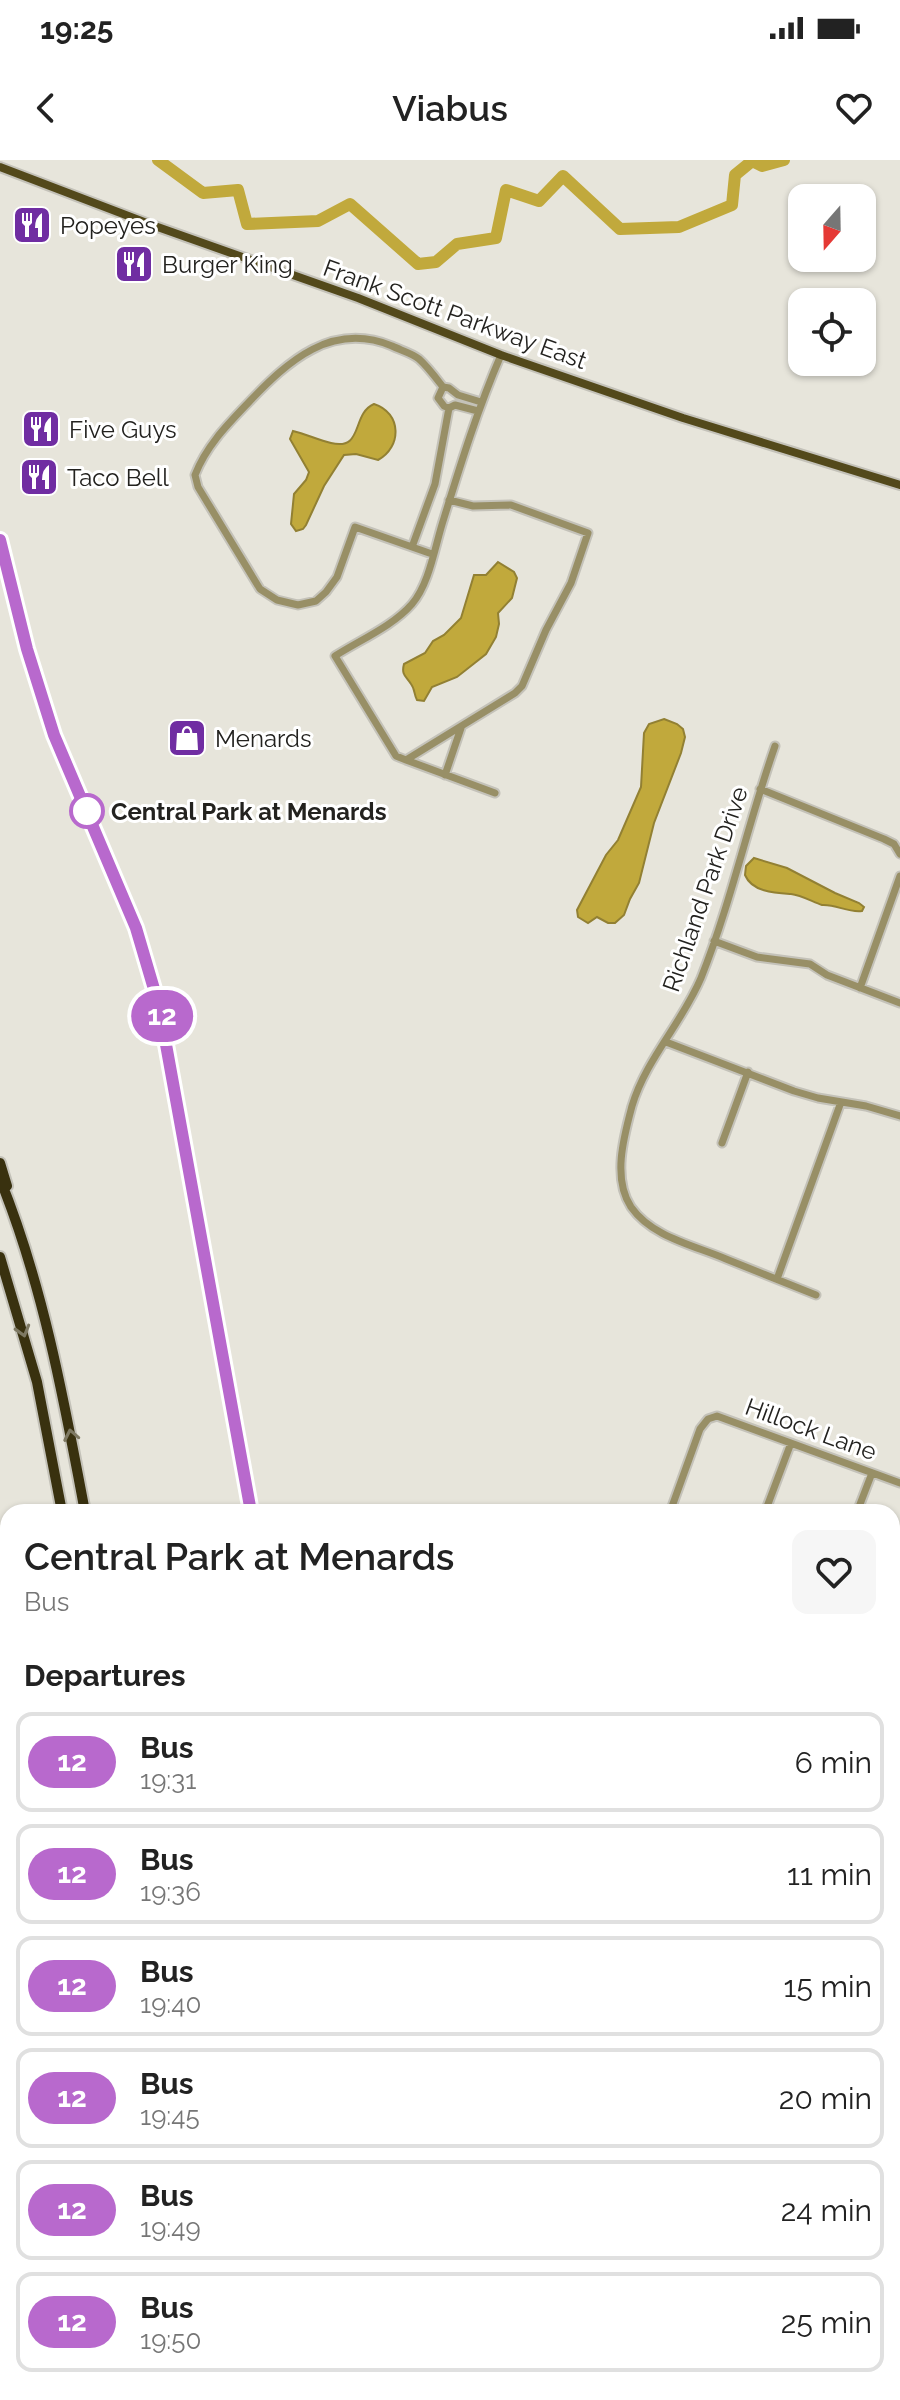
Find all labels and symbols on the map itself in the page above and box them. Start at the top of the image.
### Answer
north arrow [788,184,876,272]
restaurant icon: Popeyes [11,204,53,246]
place label: Popeyes [60,211,156,240]
restaurant icon: Burger King [113,243,155,285]
place label: Burger King [162,250,293,279]
street label: Frank Scott Parkway East [319,253,591,375]
restaurant icon: Five Guys [20,408,62,450]
place label: Five Guys [69,415,177,444]
restaurant icon: Taco Bell [18,456,60,498]
place label: Taco Bell [67,463,169,492]
shop icon: Menards [166,717,208,759]
place label: Menards [215,724,312,753]
street label: Richland Park Drive [656,783,754,995]
marker: Central Park at Menards [70,794,104,828]
place label: Central Park at Menards [111,797,387,826]
line badge: 12 [126,990,198,1042]
one-way arrow [14,1324,30,1338]
street label: Hillock Lane [741,1392,881,1466]
one-way arrow [63,1429,80,1442]

